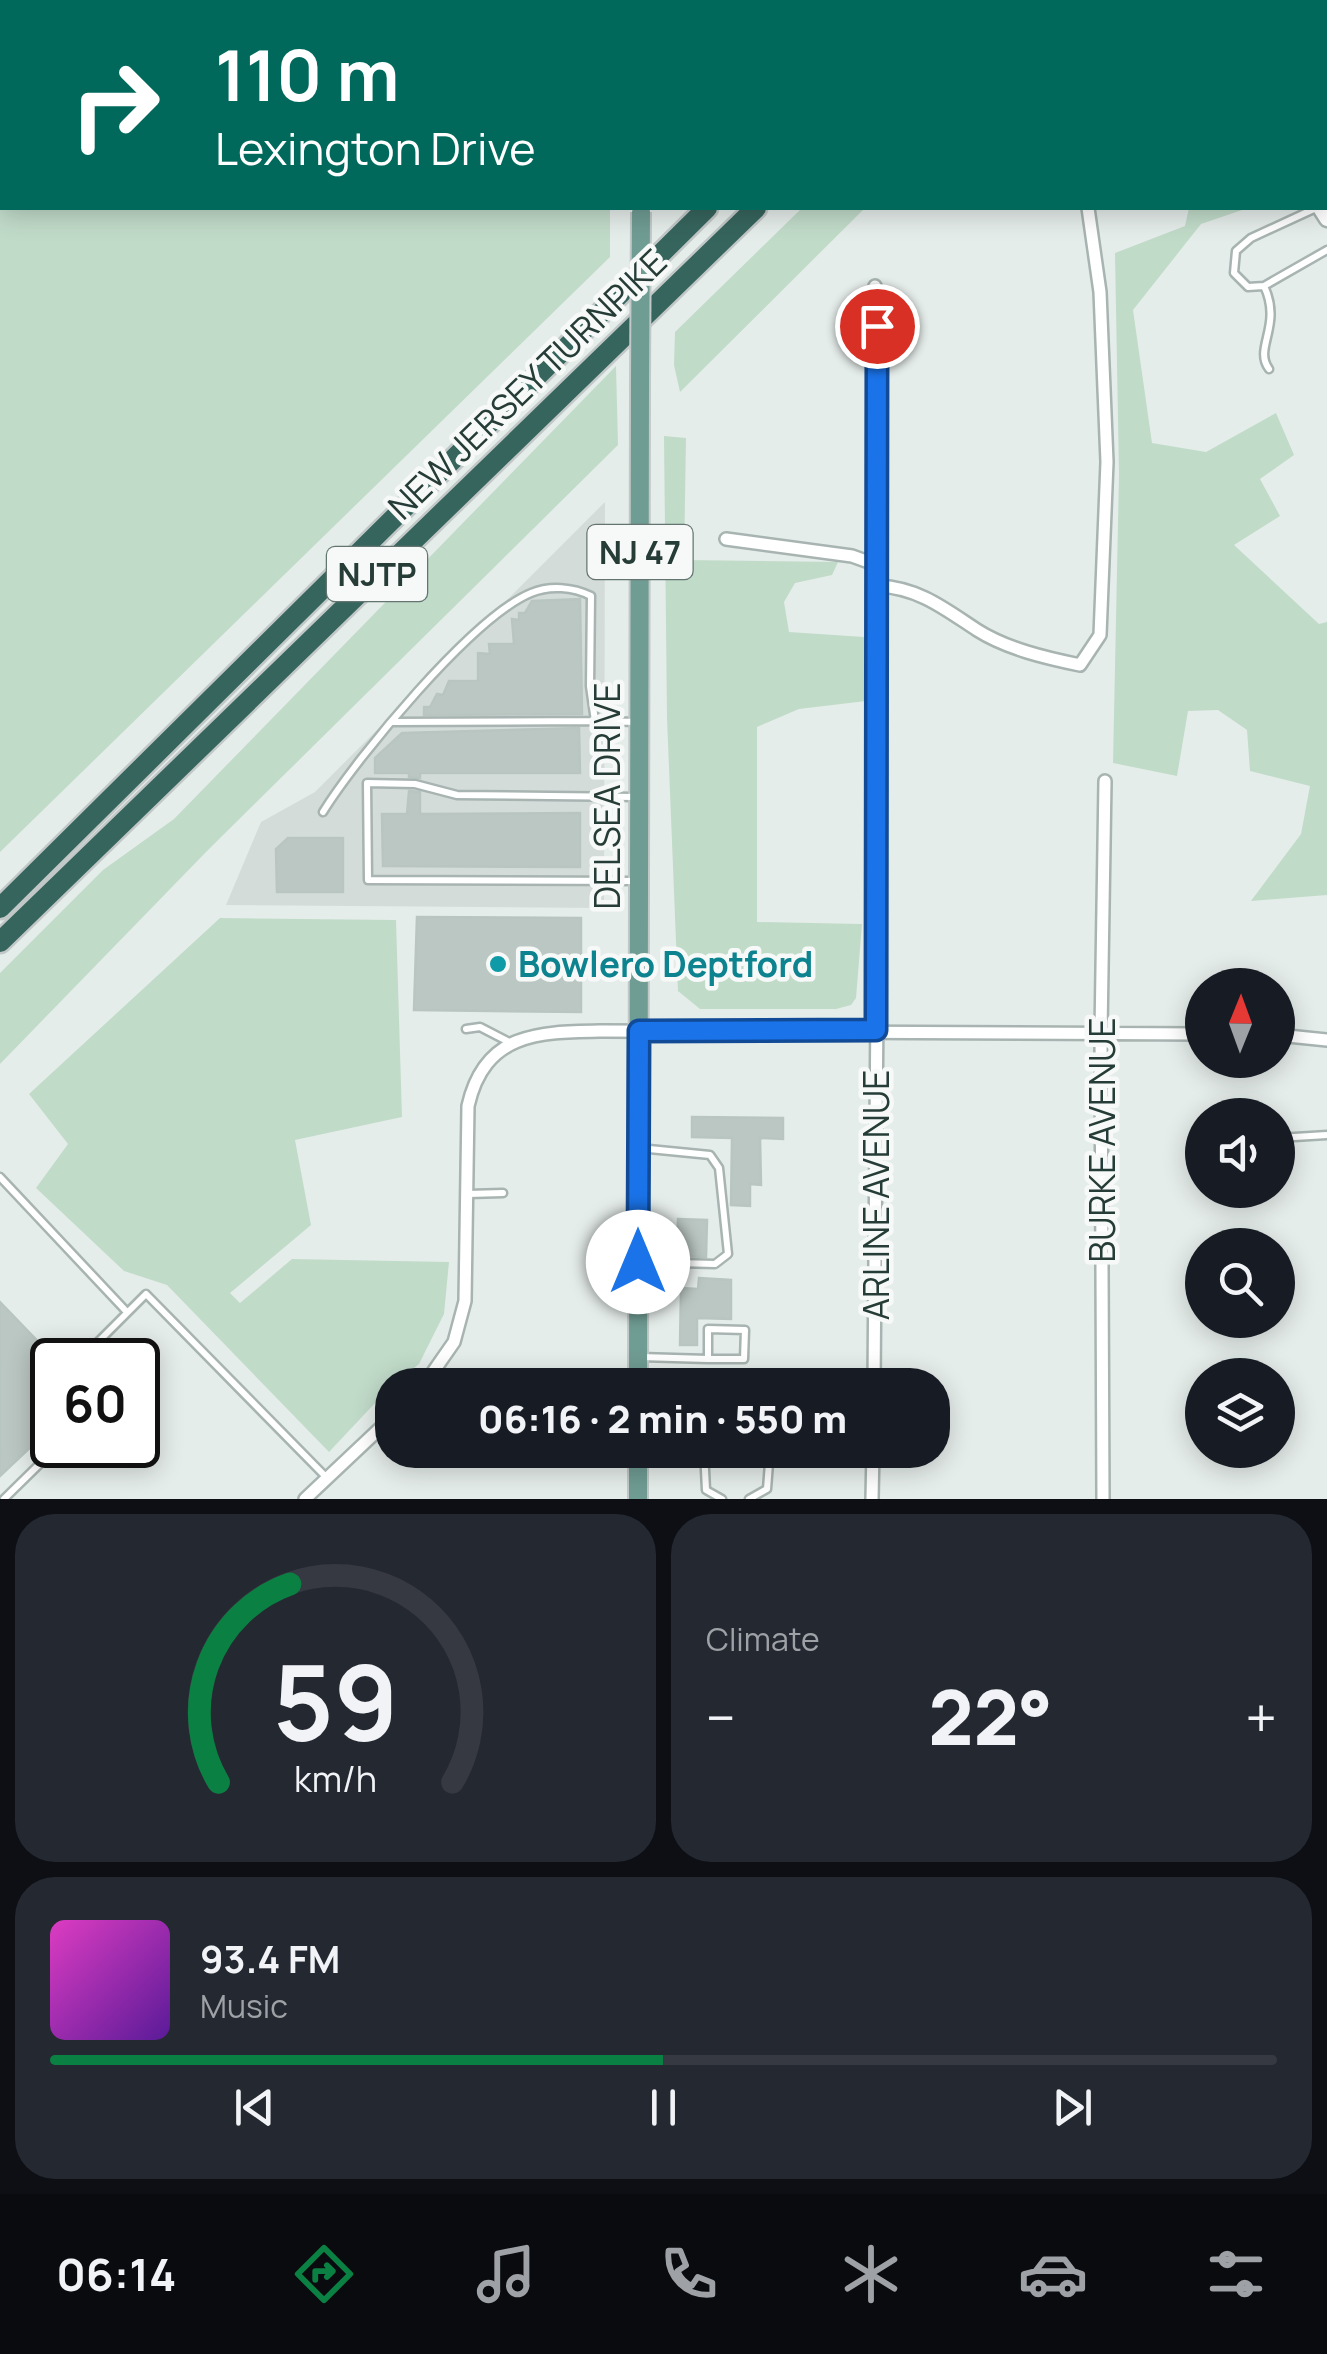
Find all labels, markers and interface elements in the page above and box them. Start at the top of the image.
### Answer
text: 110 m [215,26,399,122]
icon: right [50,40,180,170]
text: Lexington Drive [215,117,536,179]
street label: NEW JERSEY TURNPIKE [377,238,677,530]
pin [835,284,920,369]
icon: arrive [850,299,905,354]
road number: NJ 47 [588,525,692,579]
road number: NJTP [327,547,427,601]
street label: DELSEA DRIVE [583,683,631,909]
place label: Bowlero Deptford [518,940,813,988]
marker: Bowlero Deptford [487,953,509,975]
north arrow [1185,968,1295,1078]
map controls [1185,968,1295,1468]
street label: BURKE AVENUE [1078,1017,1126,1263]
street label: ARLINE AVENUE [852,1070,900,1320]
button: sound [1185,1098,1295,1208]
position arrow [586,1210,690,1314]
button: search [1185,1228,1295,1338]
speed limit sign: 60 [30,1338,160,1468]
button: layers [1185,1358,1295,1468]
text: 06:16 · 2 min · 550 m [478,1392,847,1444]
text: Climate [706,1617,820,1661]
text: 59 [273,1629,398,1771]
text: 22° [928,1665,1053,1768]
text: − [706,1679,736,1755]
text: + [1245,1679,1277,1755]
text: km/h [294,1754,377,1803]
text: 93.4 FM [200,1932,340,1984]
text: Music [200,1984,288,2028]
icon: previous [227,2080,282,2135]
icon: pause [636,2080,691,2135]
icon: next [1045,2080,1100,2135]
icon: directions [289,2239,359,2309]
icon: music [471,2239,541,2309]
icon: phone [654,2239,724,2309]
icon: climate [836,2239,906,2309]
icon: car [1018,2239,1088,2309]
icon: filters [1201,2239,1271,2309]
text: 06:14 [56,2243,176,2305]

